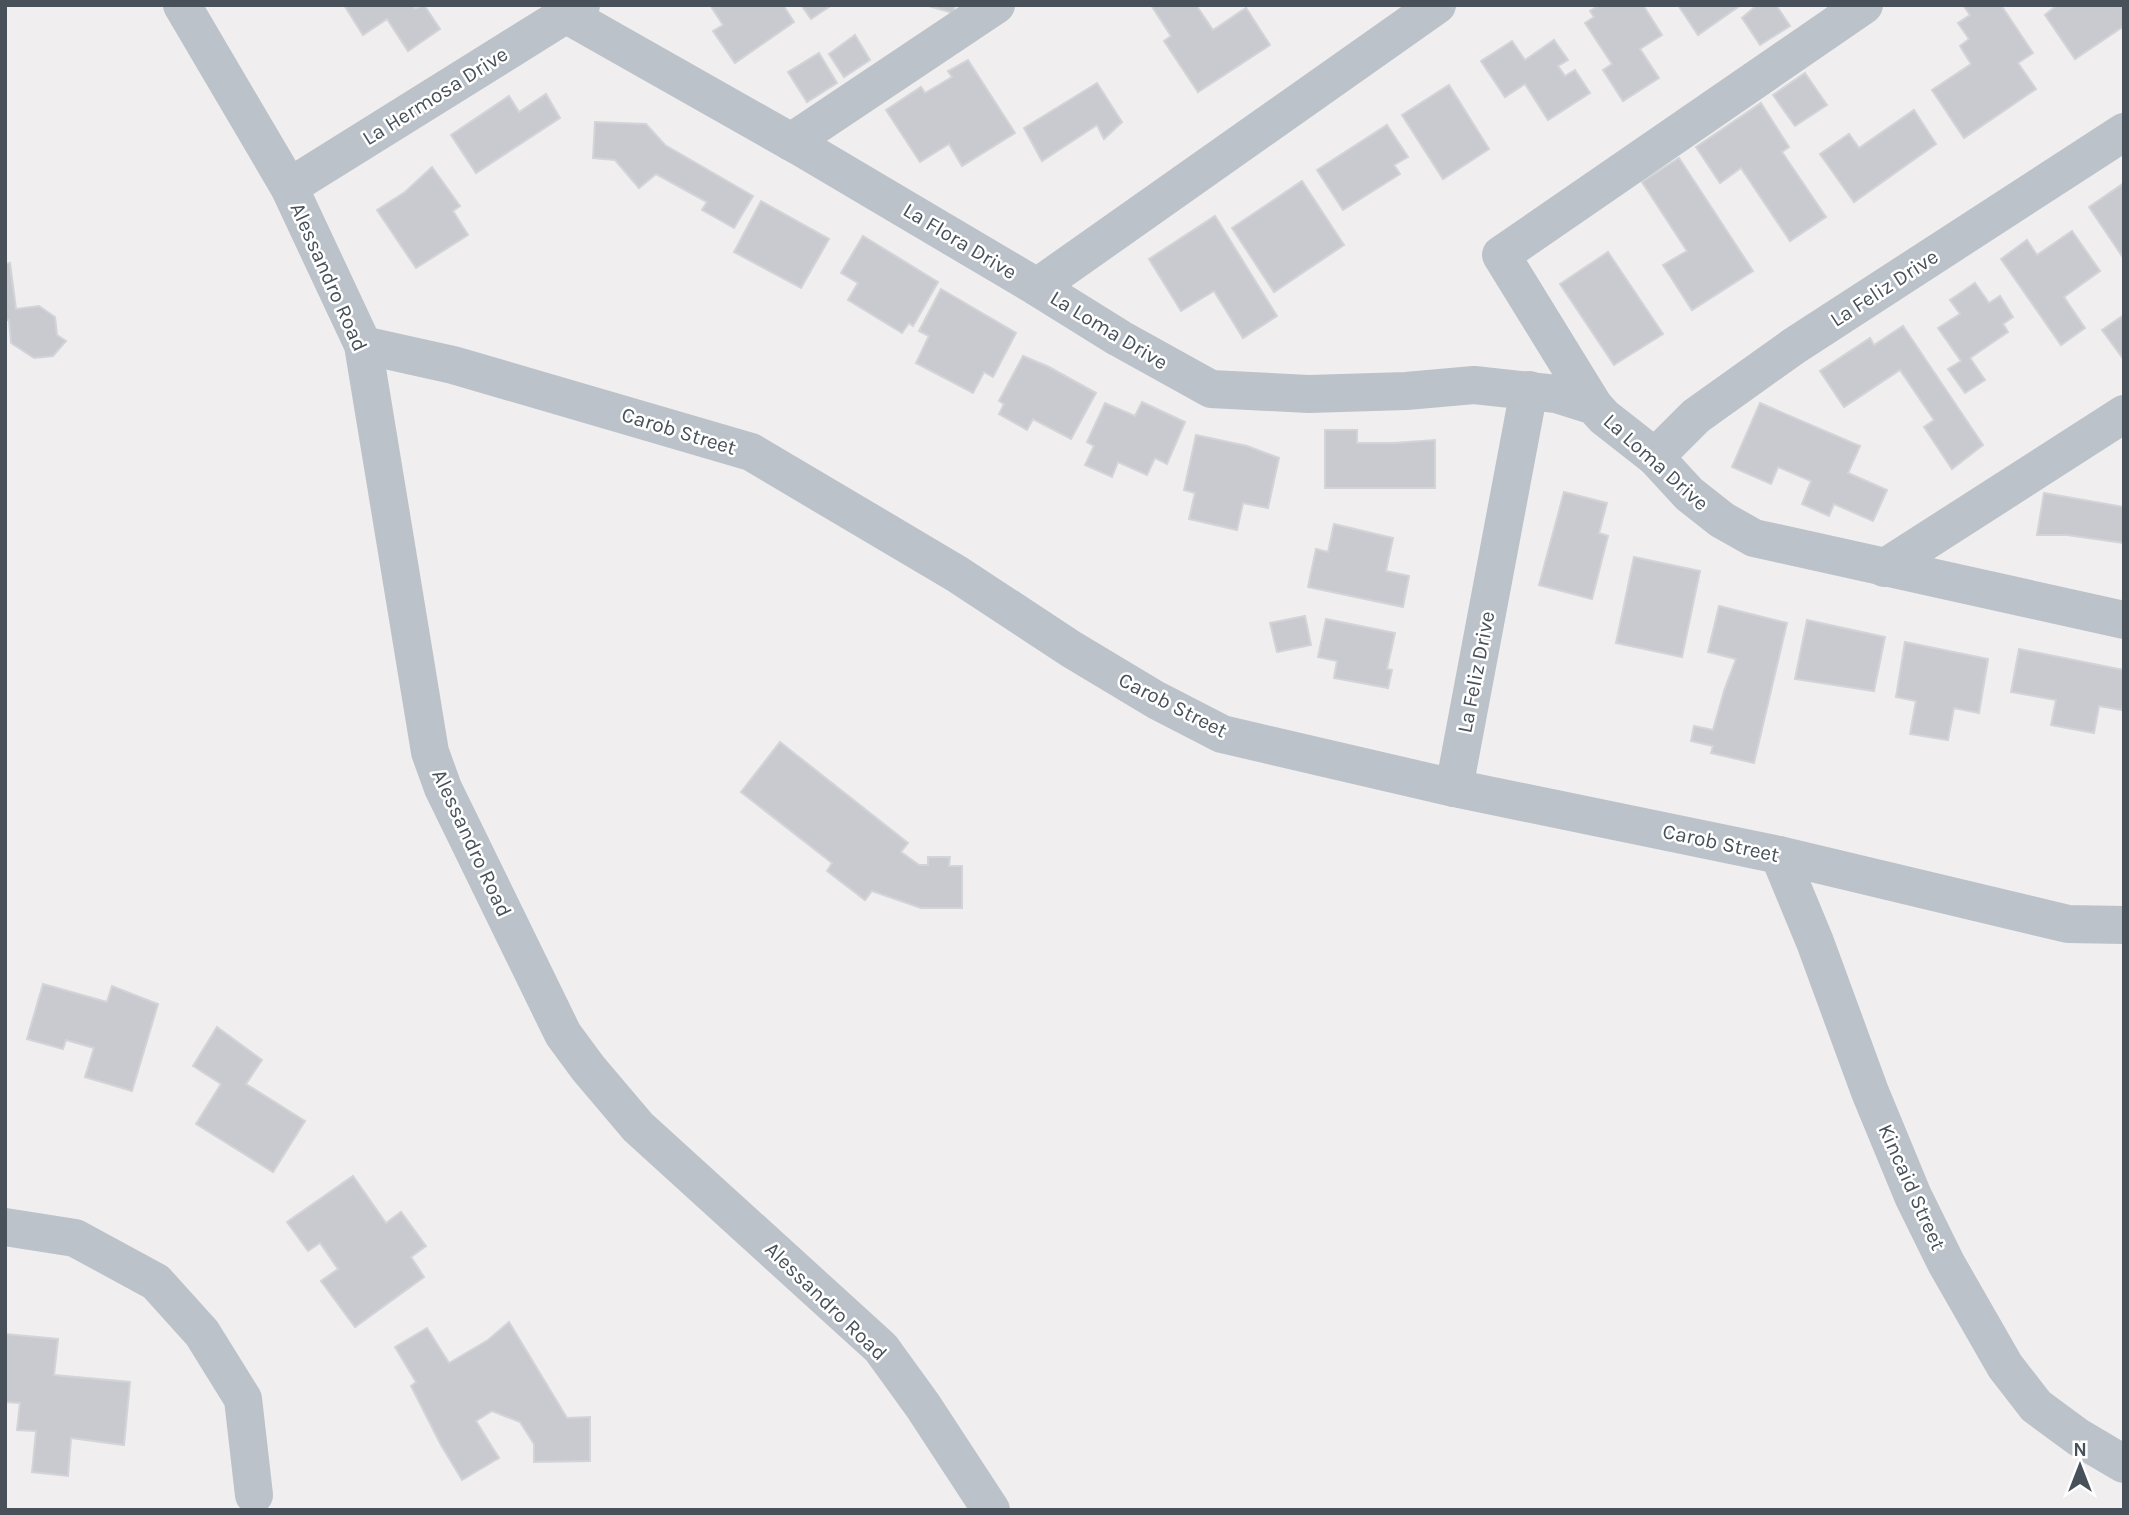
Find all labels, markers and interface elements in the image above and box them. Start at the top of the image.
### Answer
street label: La Hermosa Drive [358,42,512,150]
street label: La Flora Drive [899,198,1021,284]
street label: Alessandro Road [286,199,372,355]
street label: La Feliz Drive [1826,244,1942,332]
street label: La Loma Drive [1046,285,1172,375]
street label: Carob Street [619,402,739,460]
street label: La Loma Drive [1599,409,1713,515]
street label: La Feliz Drive [1452,609,1500,735]
street label: Carob Street [1115,667,1231,743]
street label: Alessandro Road [427,765,517,921]
street label: Carob Street [1661,819,1782,867]
street label: Kincaid Street [1873,1120,1951,1254]
street label: Alessandro Road [760,1237,892,1365]
north arrow [2045,1431,2115,1501]
text: N [2073,1439,2087,1461]

